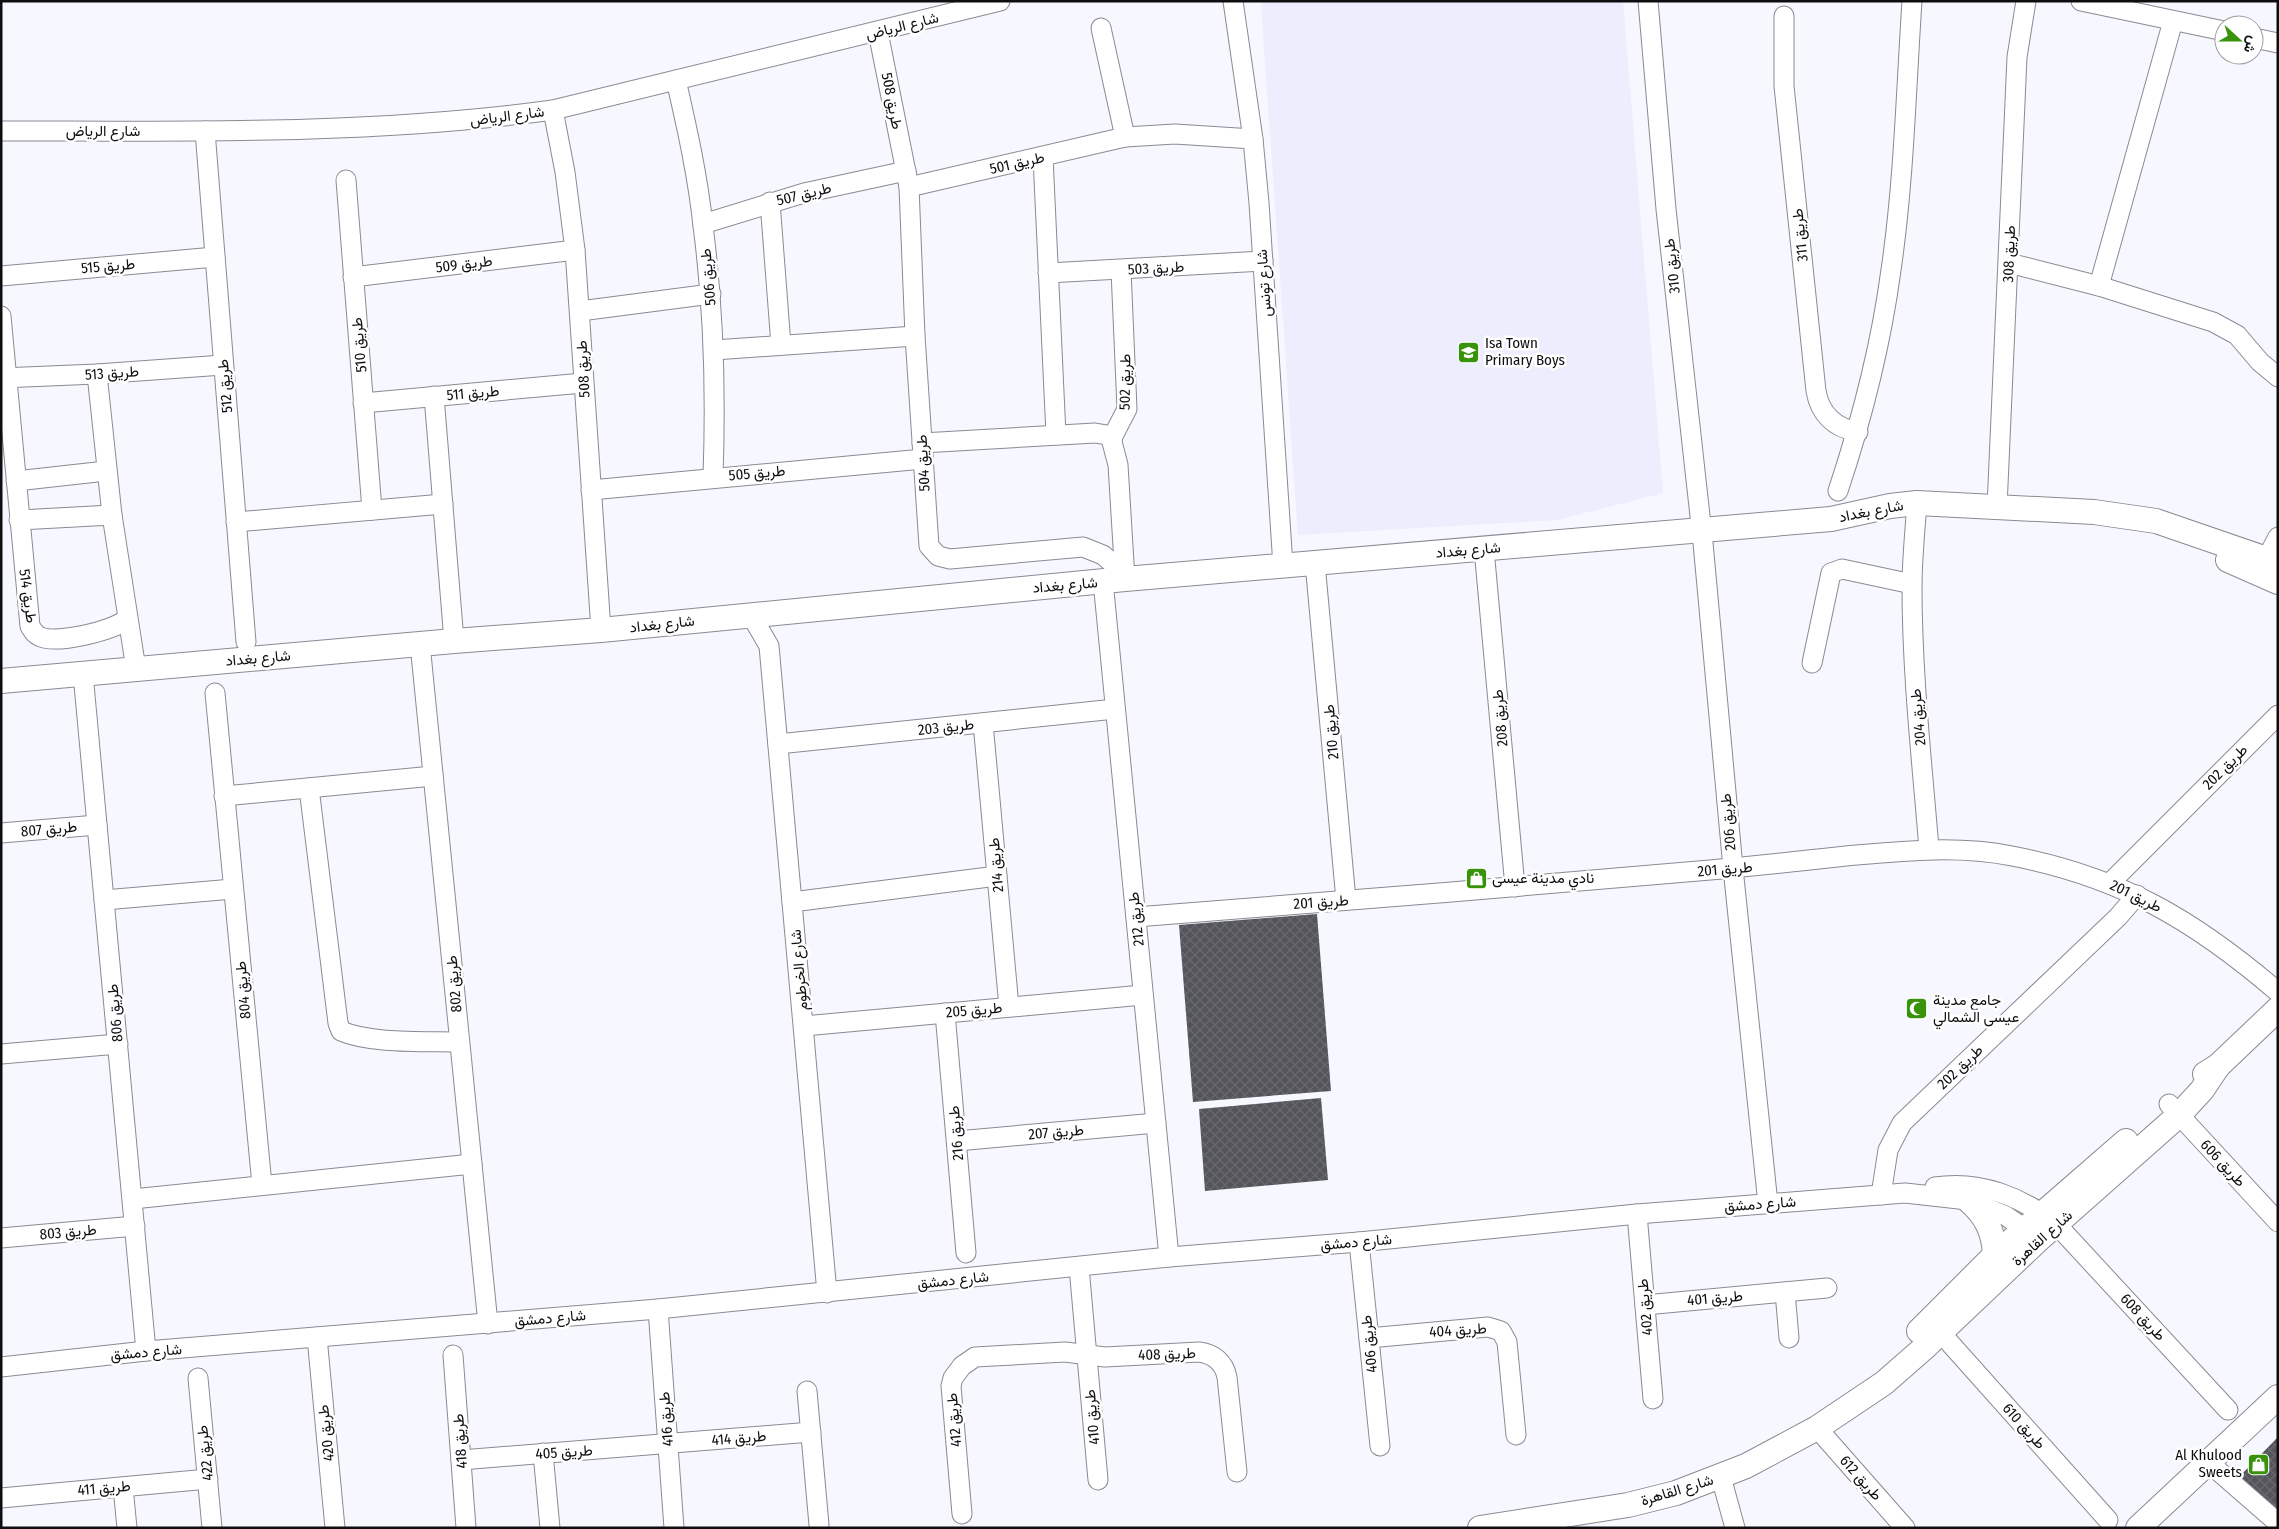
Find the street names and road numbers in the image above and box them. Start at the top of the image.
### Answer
street label: شارع الرياض [864,8,941,46]
street label: طريق 508 [877,71,906,131]
street label: شارع الرياض [469,103,546,131]
street label: شارع الرياض [66,122,140,142]
street label: طريق 501 [988,148,1047,179]
street label: طريق 507 [775,178,834,210]
street label: طريق 311 [1788,207,1813,262]
street label: طريق 308 [1999,225,2020,283]
street label: طريق 310 [1660,237,1685,294]
street label: طريق 506 [697,247,720,306]
street label: شارع تونس [1253,248,1277,317]
street label: طريق 509 [435,252,494,277]
street label: طريق 515 [80,255,136,278]
street label: طريق 503 [1127,258,1185,279]
street label: طريق 510 [348,316,371,373]
street label: طريق 508 [572,340,594,398]
street label: طريق 502 [1116,353,1135,410]
street label: طريق 512 [214,358,237,414]
street label: طريق 513 [84,362,140,385]
street label: طريق 511 [446,382,500,405]
street label: طريق 504 [913,434,934,492]
street label: طريق 505 [728,462,786,485]
street label: شارع بغداد [1837,496,1905,528]
street label: شارع بغداد [1435,538,1502,564]
street label: طريق 514 [14,568,41,625]
street label: شارع بغداد [1032,573,1099,599]
street label: شارع بغداد [629,612,696,638]
street label: شارع بغداد [225,646,292,672]
street label: طريق 204 [1907,687,1930,746]
street label: طريق 208 [1489,688,1512,747]
street label: طريق 210 [1320,703,1343,760]
street label: طريق 203 [917,715,975,740]
street label: طريق 202 [2199,741,2252,794]
street label: طريق 206 [1717,792,1740,851]
street label: طريق 807 [20,818,78,841]
street label: طريق 214 [985,837,1008,893]
street label: طريق 201 [1697,858,1754,881]
street label: طريق 201 [2107,876,2165,917]
street label: طريق 212 [1124,891,1149,947]
street label: طريق 201 [1293,891,1349,914]
street label: شارع الخرطوم [786,928,814,1011]
street label: طريق 802 [443,954,466,1013]
street label: طريق 804 [231,960,255,1020]
street label: طريق 806 [103,983,127,1043]
street label: طريق 205 [945,999,1003,1022]
street label: طريق 202 [1934,1041,1987,1094]
street label: طريق 216 [945,1105,968,1161]
street label: طريق 207 [1028,1121,1085,1144]
street label: طريق 606 [2196,1136,2250,1191]
street label: شارع دمشق [1724,1193,1797,1217]
street label: شارع القاهرة [2008,1206,2077,1271]
street label: طريق 803 [39,1221,98,1244]
street label: شارع دمشق [1319,1230,1393,1256]
street label: شارع دمشق [916,1267,990,1295]
street label: طريق 402 [1634,1278,1657,1336]
street label: طريق 401 [1686,1287,1744,1310]
street label: طريق 608 [2116,1290,2170,1345]
street label: شارع دمشق [513,1306,587,1332]
street label: طريق 406 [1357,1314,1382,1374]
street label: طريق 404 [1429,1319,1488,1342]
street label: شارع دمشق [109,1340,183,1366]
street label: طريق 408 [1138,1344,1197,1365]
street label: طريق 410 [1081,1388,1104,1445]
street label: طريق 416 [655,1391,678,1447]
street label: طريق 412 [943,1392,966,1448]
street label: طريق 610 [1998,1399,2049,1454]
street label: طريق 420 [314,1403,339,1462]
street label: طريق 418 [449,1413,472,1469]
street label: طريق 422 [193,1424,218,1482]
street label: طريق 414 [711,1427,767,1450]
street label: طريق 405 [535,1441,594,1464]
street label: طريق 612 [1835,1452,1886,1505]
street label: شارع القاهرة [1639,1470,1716,1511]
street label: طريق 411 [77,1477,132,1500]

